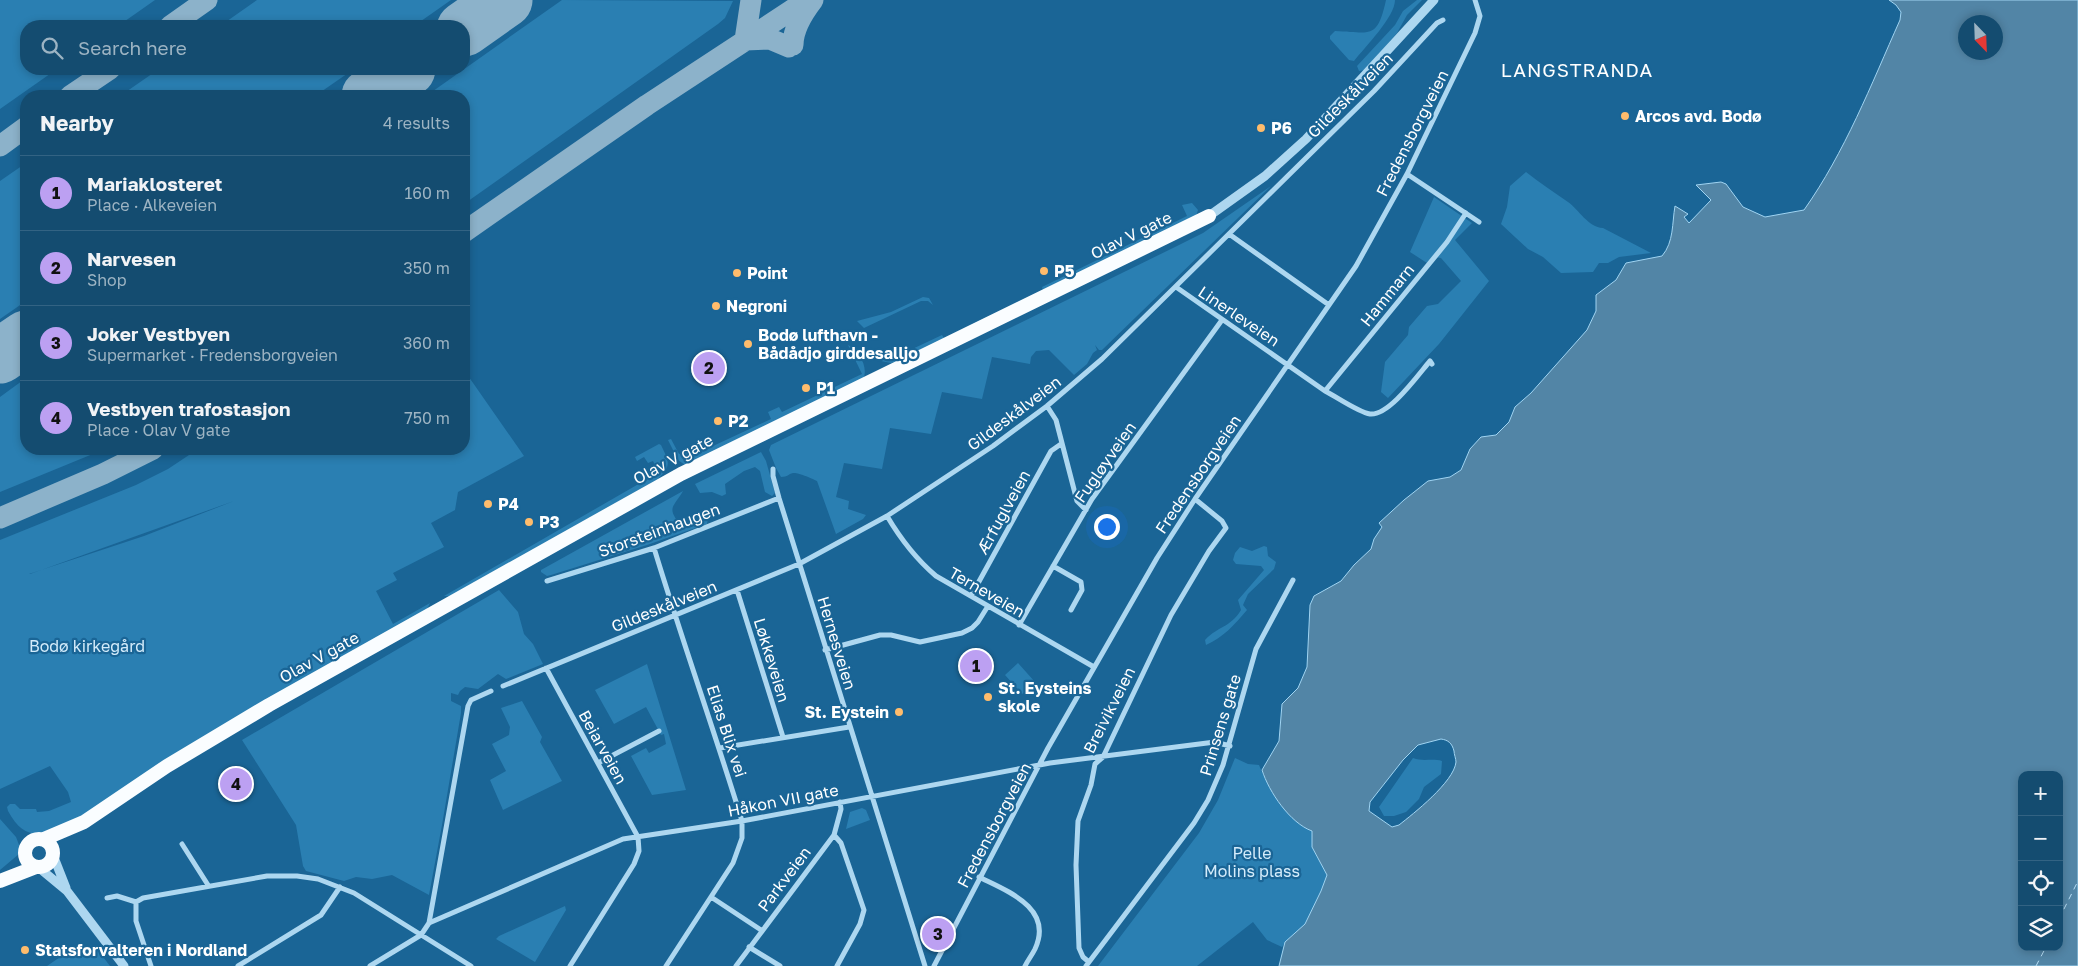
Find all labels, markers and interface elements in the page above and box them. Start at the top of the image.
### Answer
north arrow [1958,15,2003,60]
search box [20,20,470,75]
icon: search [38,34,66,62]
text: Search here [78,36,187,59]
street label: Gildeskålveien [1303,48,1397,142]
district label: LANGSTRANDA [1501,58,1653,81]
street label: Fredensborgveien [1372,67,1452,199]
place label: Arcos avd. Bodø [1635,106,1762,126]
text: Nearby [40,110,114,136]
marker: Arcos avd. Bodø [1619,110,1631,122]
text: 4 results [383,113,450,133]
place label: P6 [1271,118,1292,138]
marker: P6 [1255,122,1267,134]
text: Mariaklosteret [87,172,222,195]
text: 1 [52,183,60,203]
text: 160 m [404,183,450,203]
text: Place · Alkeveien [87,195,217,215]
street label: Olav V gate [1087,207,1175,263]
text: Narvesen [87,247,176,270]
text: 2 [51,258,61,278]
text: 350 m [403,258,450,278]
street label: Hammarn [1356,260,1418,330]
place label: P5 [1054,261,1075,281]
place label: Point [747,263,788,283]
marker: P5 [1038,265,1050,277]
marker: Point [731,267,743,279]
text: Shop [87,270,127,290]
street label: Linerleveien [1194,281,1284,351]
place label: Negroni [726,296,787,316]
marker: Negroni [710,300,722,312]
text: Joker Vestbyen [87,322,230,345]
place label: Bodø lufthavn - Bådådjo girddesalljo [758,325,918,363]
text: 3 [51,333,61,353]
text: 360 m [403,333,450,353]
marker: Bodø lufthavn - Bådådjo girddesalljo [742,338,754,350]
text: Supermarket · Fredensborgveien [87,345,338,365]
pin: 2 [693,349,725,387]
street label: Gildeskålveien [963,371,1065,455]
place label: P1 [816,378,835,398]
marker: P1 [800,382,812,394]
text: Vestbyen trafostasjon [87,397,290,420]
text: 4 [51,408,61,428]
text: 750 m [404,408,450,428]
place label: P2 [728,411,749,431]
street label: Fredensborgveien [1151,411,1245,537]
marker: P2 [712,415,724,427]
street label: Fugløyveien [1070,418,1140,506]
text: Place · Olav V gate [87,420,230,440]
street label: Olav V gate [630,430,716,488]
street label: Ærfuglveien [972,466,1034,558]
place label: P4 [498,494,519,514]
marker: P4 [482,498,494,510]
street label: Storsteinhaugen [595,499,723,561]
place label: P3 [539,512,560,532]
your location [1094,514,1120,540]
marker: P3 [523,516,535,528]
street label: Terneveien [946,562,1028,622]
street label: Gildeskålveien [608,576,720,636]
street label: Hernesveien [813,594,861,692]
street label: Løkkeveien [750,616,794,704]
street label: Olav V gate [276,627,362,687]
park label: Bodø kirkegård [29,636,145,656]
pin: 1 [960,647,992,685]
street label: Breivikveien [1079,664,1139,756]
street label: Prinsens gate [1195,672,1245,778]
place label: St. Eysteins skole [998,678,1092,716]
street label: Elias Blix vei [703,682,751,780]
marker: St. Eysteins skole [982,691,994,703]
place label: St. Eystein [804,702,889,722]
marker: St. Eystein [893,706,905,718]
street label: Beiarveien [575,707,631,787]
street label: Fredensborgveien [953,759,1035,891]
pin: 4 [220,765,252,803]
map controls [2018,771,2063,951]
button: + [2018,771,2063,816]
street label: Håkon VII gate [726,779,840,821]
button: − [2018,816,2063,861]
street label: Parkveien [753,843,815,915]
park label: Pelle Molins plass [1204,843,1300,881]
button: locate [2018,861,2063,906]
button: layers [2018,906,2063,951]
pin: 3 [922,915,954,953]
place label: Statsforvalteren i Nordland [35,940,247,960]
marker: Statsforvalteren i Nordland [19,944,31,956]

